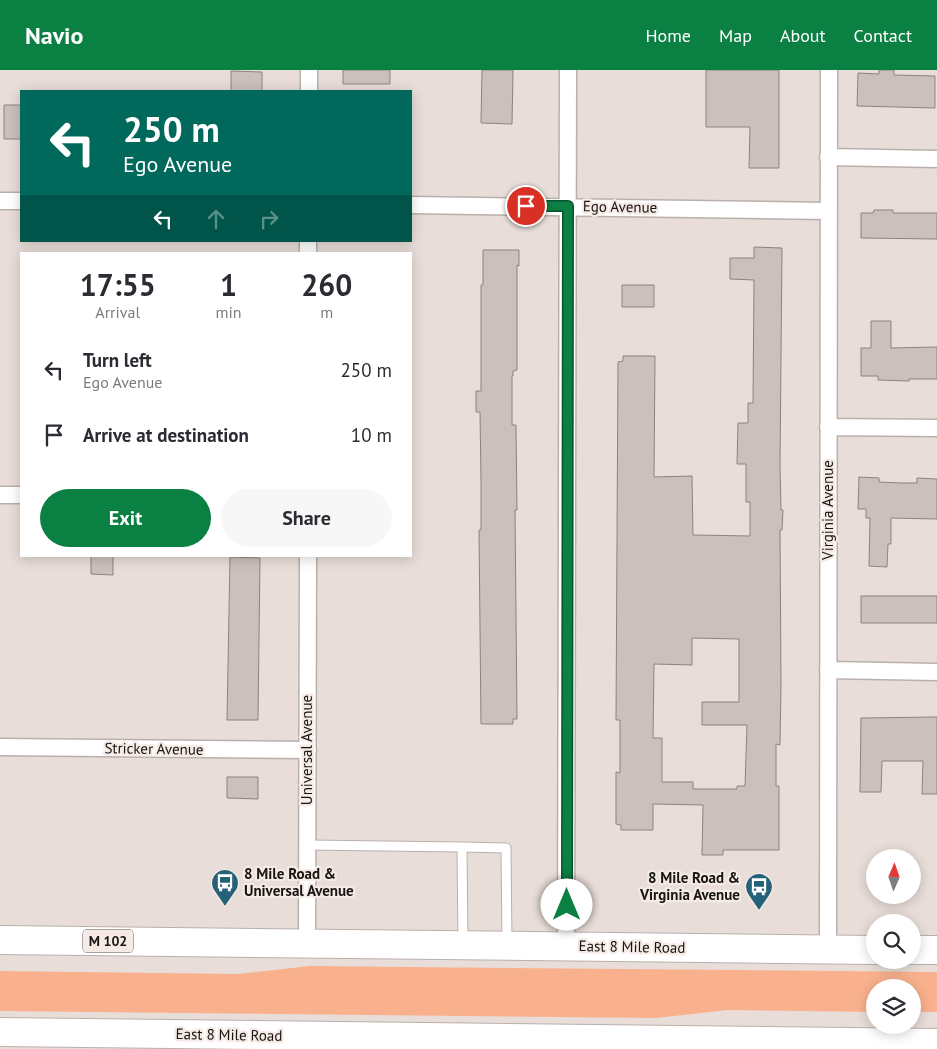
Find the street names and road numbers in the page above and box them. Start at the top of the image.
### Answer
street label: Ego Avenue [583,196,657,217]
street label: Virginia Avenue [818,460,837,561]
street label: Universal Avenue [297,695,316,805]
street label: Stricker Avenue [104,738,204,759]
road number: M 102 [83,929,133,952]
street label: East 8 Mile Road [578,936,686,957]
street label: East 8 Mile Road [175,1024,283,1045]

